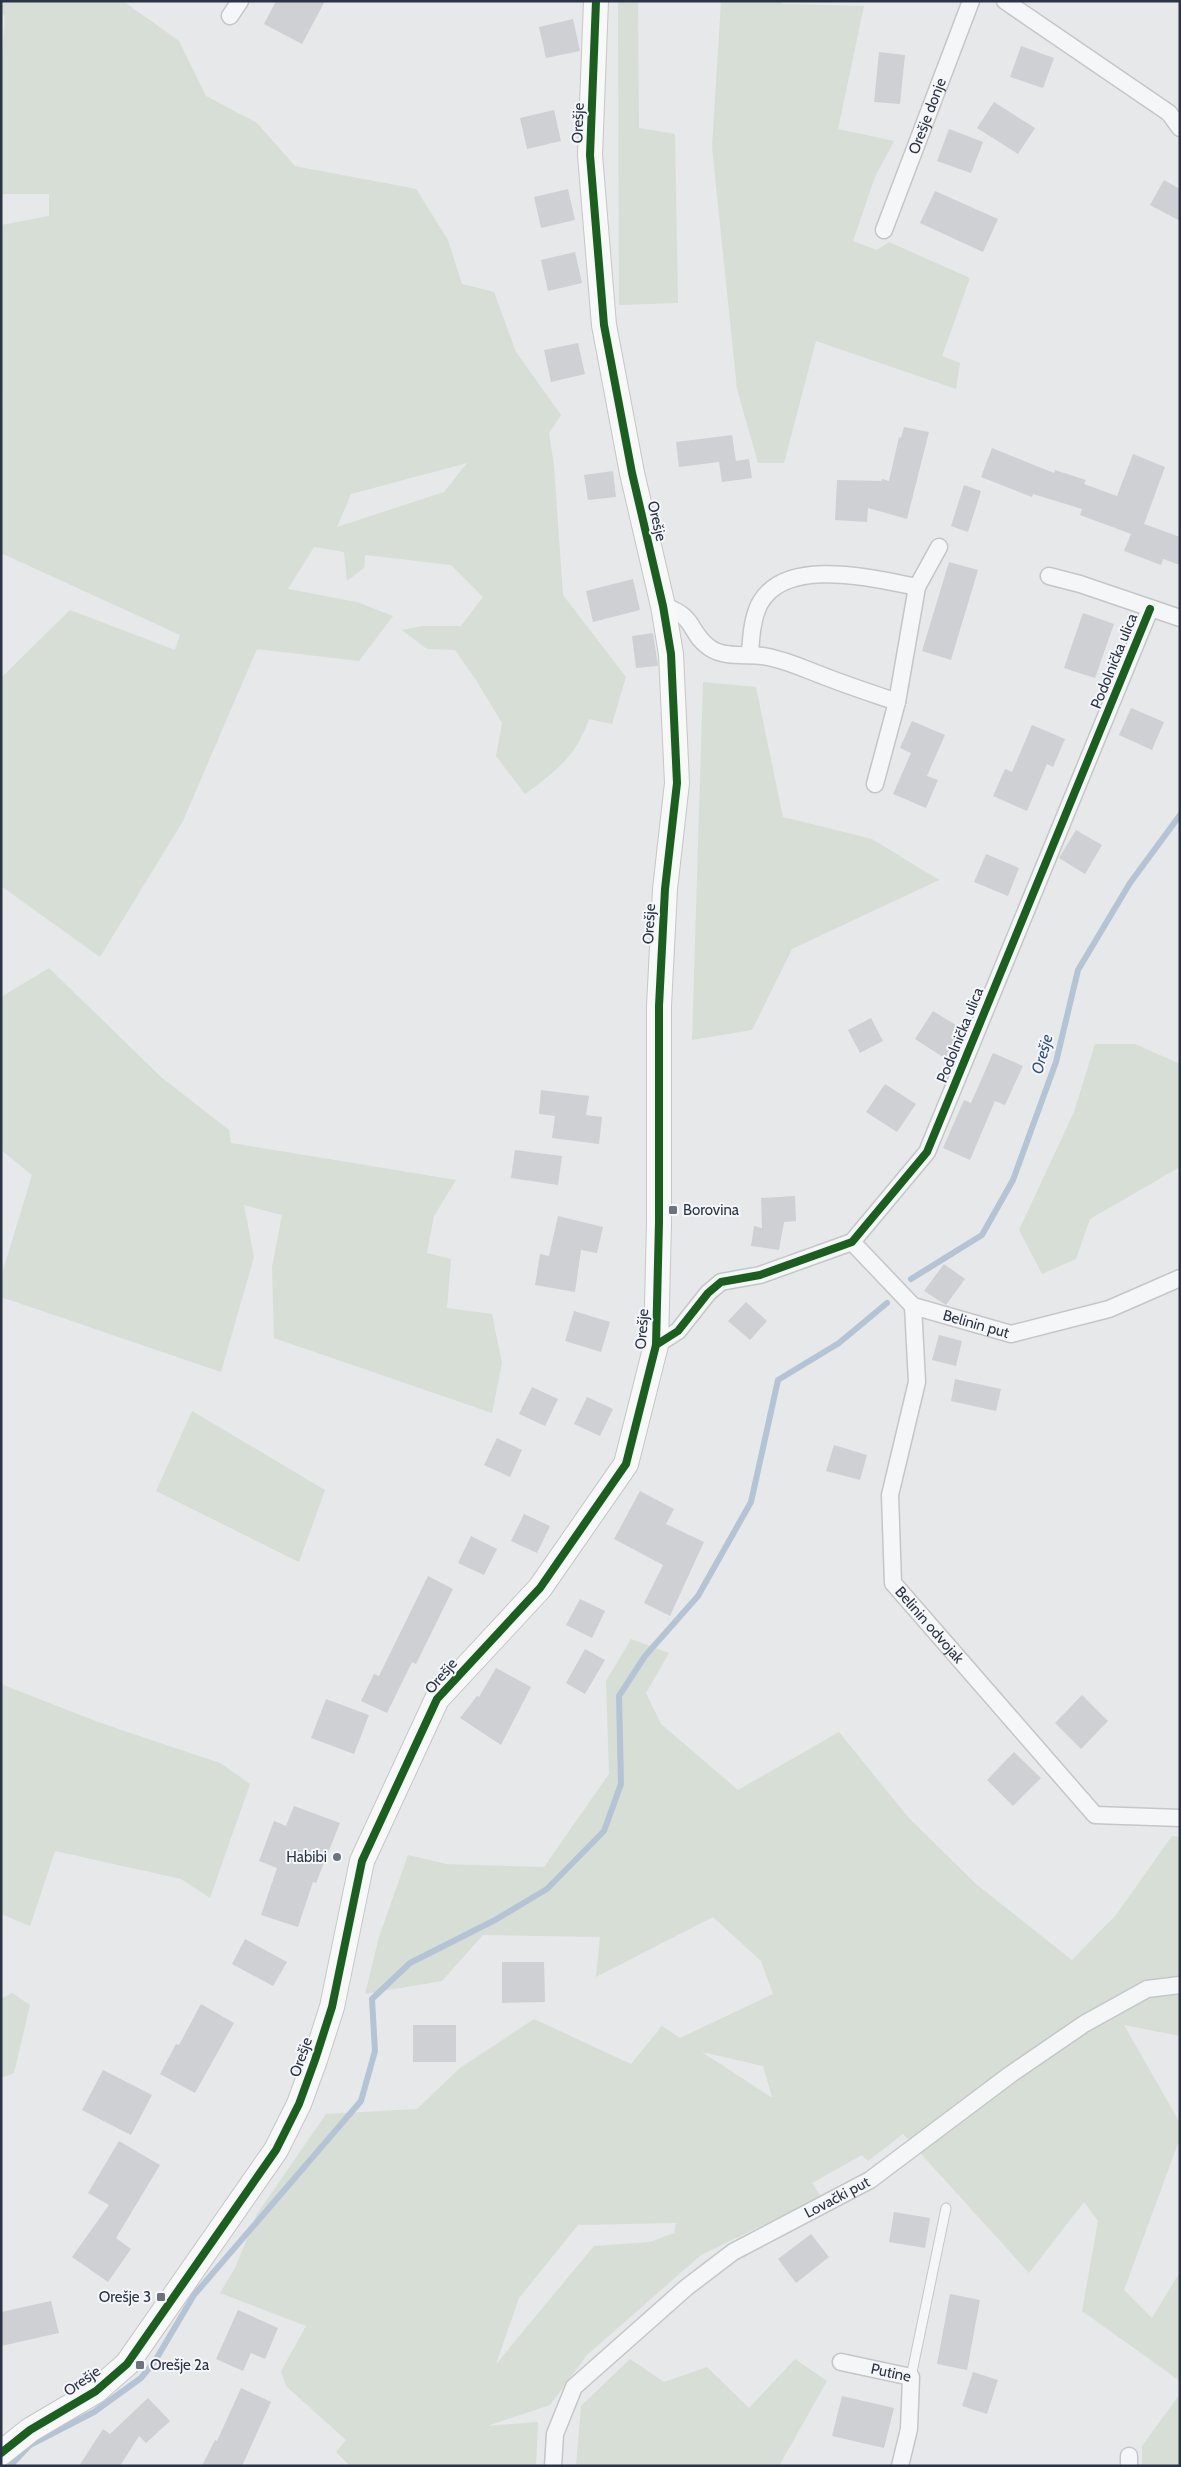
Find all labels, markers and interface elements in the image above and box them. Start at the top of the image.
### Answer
street label: Orešje donje [905,75,950,157]
street label: Orešje [568,102,588,144]
street label: Orešje [644,499,670,543]
street label: Podolnička ulica [1087,610,1142,711]
street label: Orešje [639,903,659,945]
street label: Podolnička ulica [933,984,988,1085]
water label: Orešje [1027,1032,1057,1076]
place label: Borovina [683,1201,740,1219]
marker: Borovina [667,1204,679,1216]
street label: Belinin put [941,1306,1011,1342]
street label: Orešje [632,1308,652,1350]
street label: Belinin odvojak [891,1583,968,1667]
street label: Orešje [421,1654,461,1697]
place label: Habibi [286,1848,327,1866]
marker: Habibi [331,1851,343,1863]
street label: Orešje [286,2035,316,2079]
street label: Lovački put [801,2173,873,2222]
place label: Orešje 3 [99,2288,151,2306]
marker: Orešje 3 [155,2291,167,2303]
place label: Orešje 2a [150,2356,210,2374]
marker: Orešje 2a [134,2359,146,2371]
street label: Putine [869,2360,913,2386]
street label: Orešje [60,2362,104,2400]

